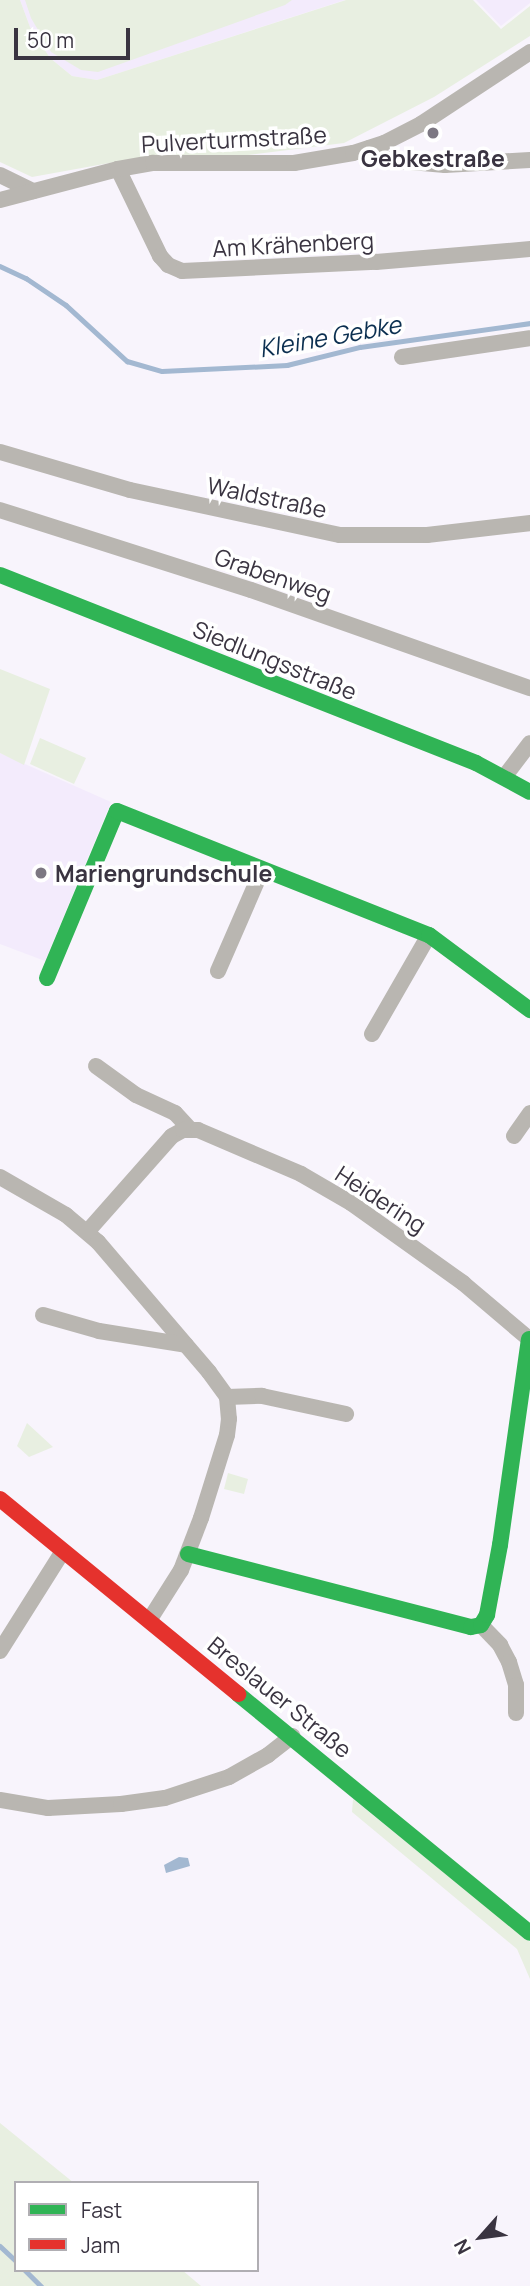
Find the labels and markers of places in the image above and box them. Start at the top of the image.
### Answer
marker: Gebkestraße [425,125,441,141]
place label: Gebkestraße [361,144,505,172]
place label: Mariengrundschule [55,859,272,887]
marker: Mariengrundschule [33,865,49,881]

